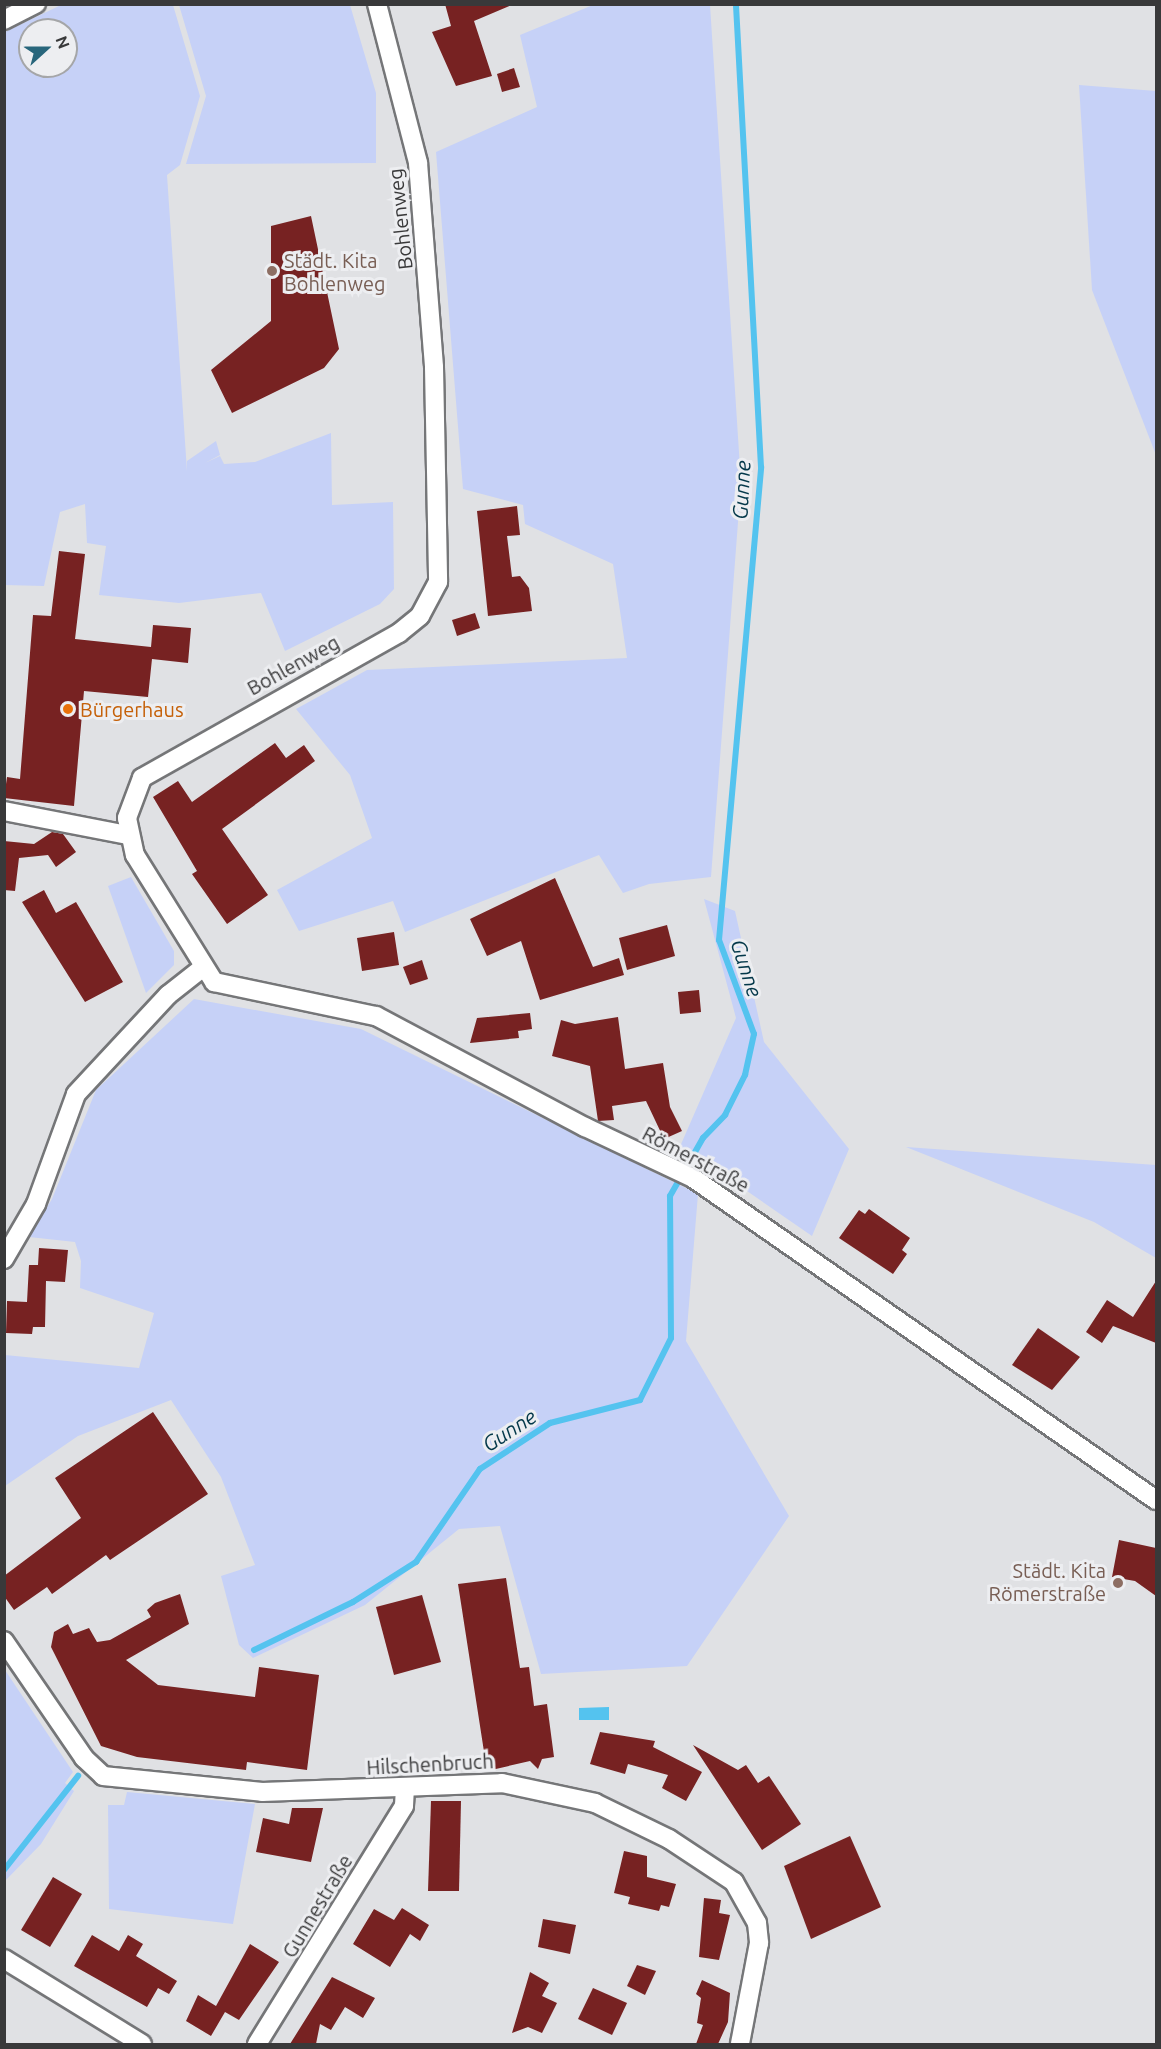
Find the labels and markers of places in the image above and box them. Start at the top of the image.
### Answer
place label: Städt. Kita Bohlenweg [284,248,386,295]
marker: Städt. Kita Bohlenweg [265,264,279,278]
place label: Bürgerhaus [80,697,184,721]
marker: Bürgerhaus [61,702,75,716]
place label: Städt. Kita Römerstraße [989,1559,1106,1606]
marker: Städt. Kita Römerstraße [1111,1576,1125,1590]

